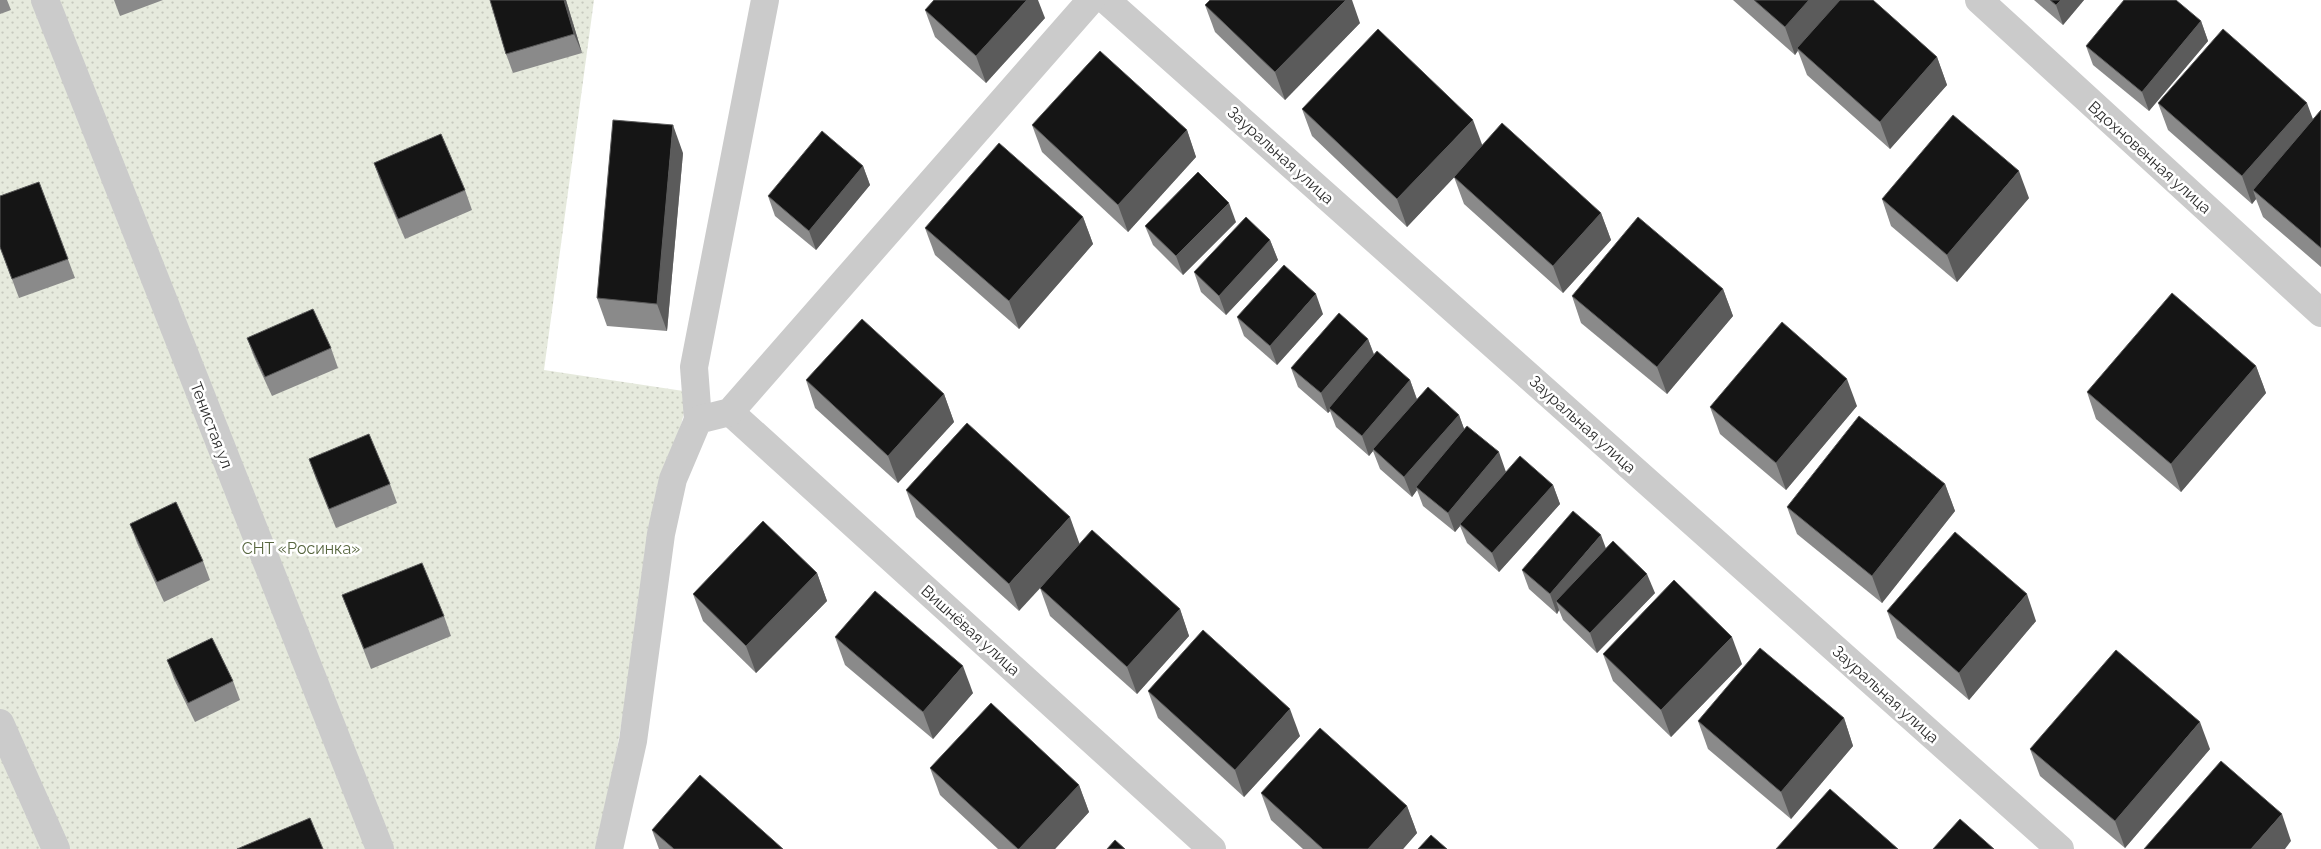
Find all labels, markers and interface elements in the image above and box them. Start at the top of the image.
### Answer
street label: Вдохновенная улица [2084,97,2215,218]
street label: Зауральная улица [1224,103,1338,208]
street label: Зауральная улица [1526,372,1640,477]
street label: Тенистая ул [186,379,237,471]
park label: СНТ «Росинка» [242,539,360,558]
street label: Вишнёвая улица [917,581,1024,680]
street label: Зауральная улица [1829,642,1943,747]

